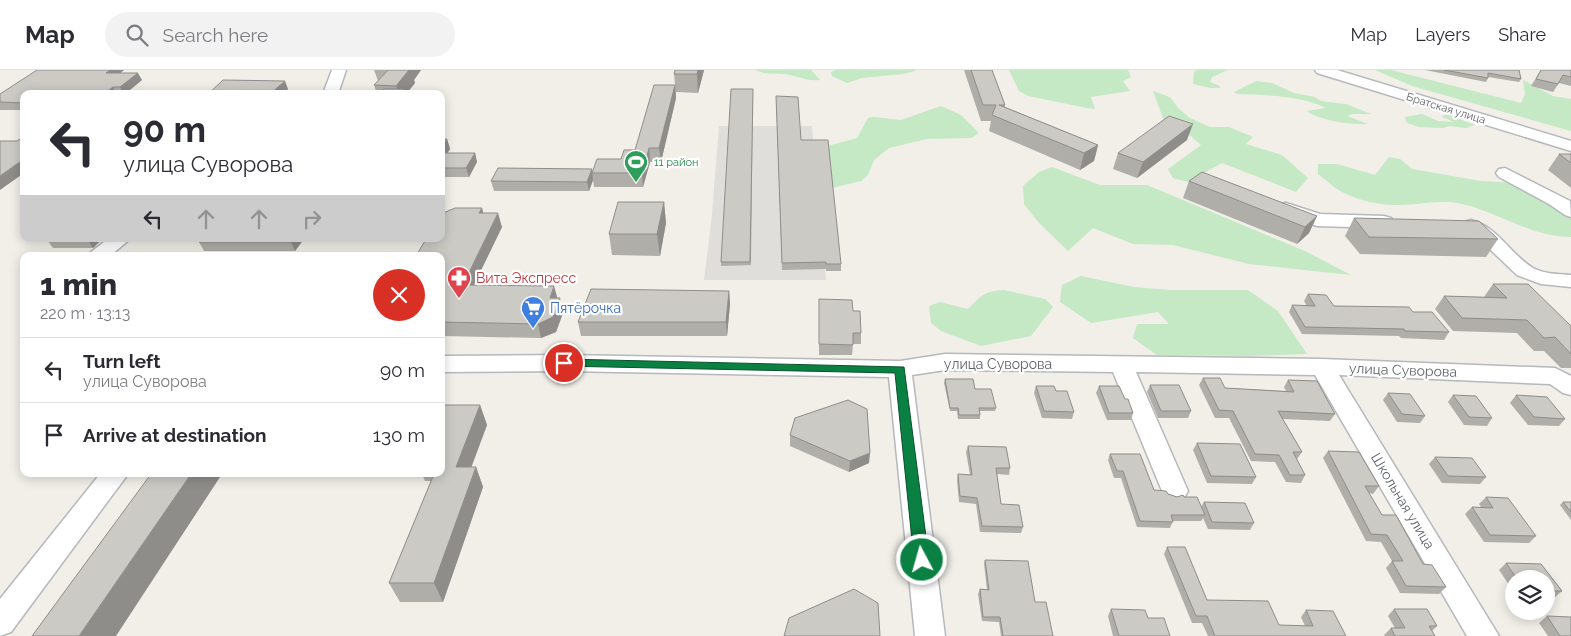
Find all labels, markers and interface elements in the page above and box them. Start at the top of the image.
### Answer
search box [105,12,455,57]
text: Map [25,20,75,49]
icon: search [123,21,151,49]
text: Search here [163,24,268,46]
text: Map [1351,24,1387,45]
text: Layers [1415,24,1470,45]
text: Share [1498,24,1546,45]
street label: Братская улица [1405,90,1487,127]
text: 90 m [123,109,206,150]
icon: left [40,110,105,175]
sports icon: 11 район [623,149,649,183]
text: улица Суворова [123,151,293,177]
place label: 11 район [654,156,699,169]
icon: left [139,205,167,233]
icon: ahead [192,205,220,233]
icon: ahead [245,205,273,233]
icon: right [298,205,326,233]
pharmacy icon: Вита Экспресс [446,265,472,299]
text: 1 min [40,267,117,302]
button: close [373,269,425,321]
place label: Вита Экспресс [476,270,576,286]
supermarket icon: Пятёрочка [520,295,546,329]
place label: Пятёрочка [550,300,621,316]
text: 220 m · 13:13 [40,304,130,323]
pin [543,342,585,384]
icon: arrive [550,349,578,377]
text: Turn left [83,350,160,372]
icon: left [40,356,68,384]
street label: улица Суворова [944,356,1052,372]
text: 90 m [380,359,425,381]
street label: улица Суворова [1349,360,1457,380]
text: улица Суворова [83,372,207,391]
icon: arrive [40,421,68,449]
text: Arrive at destination [83,424,267,446]
text: 130 m [373,424,425,446]
street label: Школьная улица [1368,450,1438,552]
position arrow [895,533,947,585]
map controls [1505,570,1555,620]
button: layers [1505,570,1555,620]

